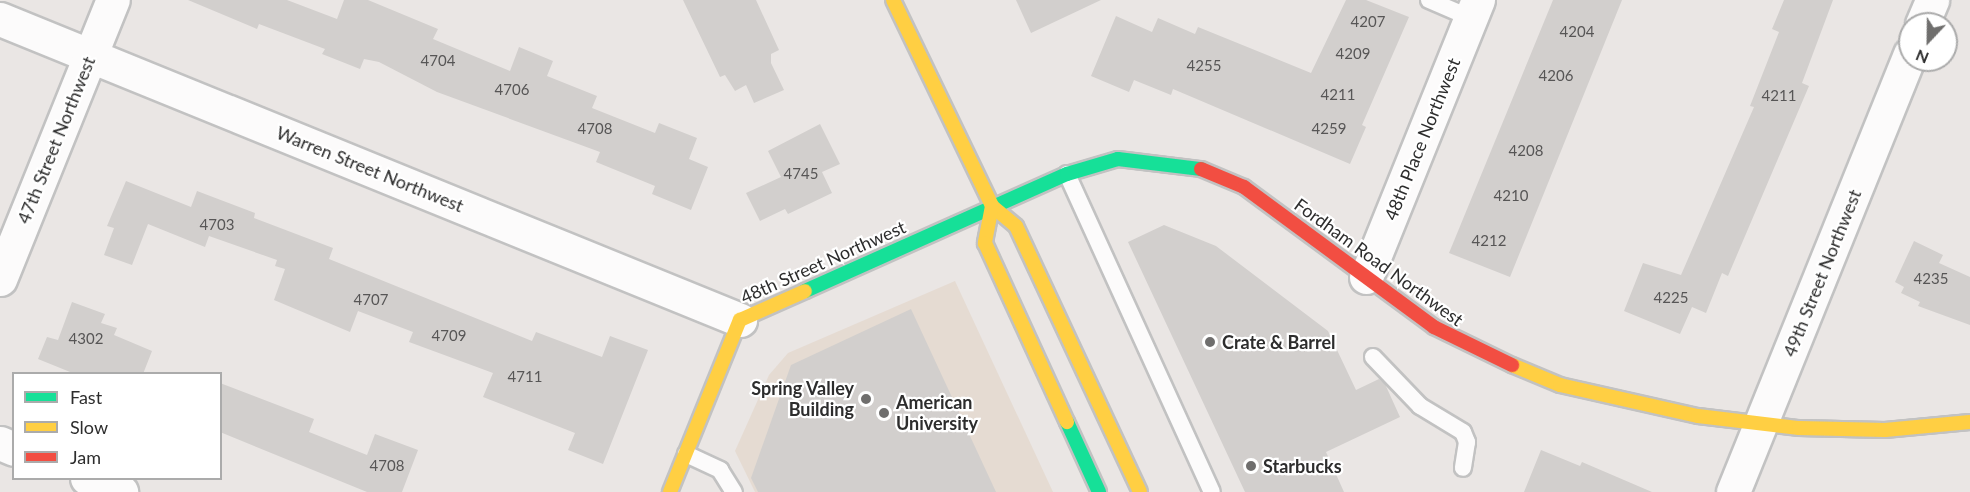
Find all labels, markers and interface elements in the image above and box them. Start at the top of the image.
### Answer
north arrow [1898,12,1958,72]
house number: 4207 [1351,13,1385,31]
house number: 4204 [1560,23,1594,41]
house number: 4209 [1336,45,1370,63]
text: N [1913,46,1931,68]
house number: 4704 [421,52,455,70]
street label: 47th Street Northwest [13,53,99,227]
street label: 48th Place Northwest [1380,55,1464,223]
house number: 4255 [1187,57,1221,75]
house number: 4206 [1539,67,1573,85]
house number: 4706 [495,81,529,99]
house number: 4211 [1321,86,1355,104]
house number: 4211 [1762,87,1796,105]
house number: 4708 [578,120,612,138]
house number: 4259 [1312,120,1346,138]
street label: Warren Street Northwest [273,122,467,216]
house number: 4208 [1509,142,1543,160]
house number: 4745 [784,165,818,183]
street label: 49th Street Northwest [1779,186,1865,360]
house number: 4210 [1494,187,1528,205]
street label: Fordham Road Northwest [1290,194,1468,330]
house number: 4703 [200,216,234,234]
street label: 48th Street Northwest [737,216,909,308]
house number: 4212 [1472,232,1506,250]
house number: 4235 [1914,270,1948,288]
house number: 4225 [1654,289,1688,307]
house number: 4707 [354,291,388,309]
house number: 4709 [432,327,466,345]
house number: 4302 [69,330,103,348]
place label: Crate & Barrel [1222,331,1336,353]
marker: Crate & Barrel [1203,335,1217,349]
house number: 4711 [508,368,542,386]
legend [12,372,222,480]
place label: Spring Valley Building [751,378,854,420]
text: Fast [70,386,102,408]
marker: Spring Valley Building [859,392,873,406]
place label: American University [896,392,978,434]
marker: American University [877,406,891,420]
text: Slow [70,416,108,438]
text: Jam [70,446,101,468]
place label: Starbucks [1263,455,1342,477]
house number: 4708 [370,457,404,475]
marker: Starbucks [1244,459,1258,473]

